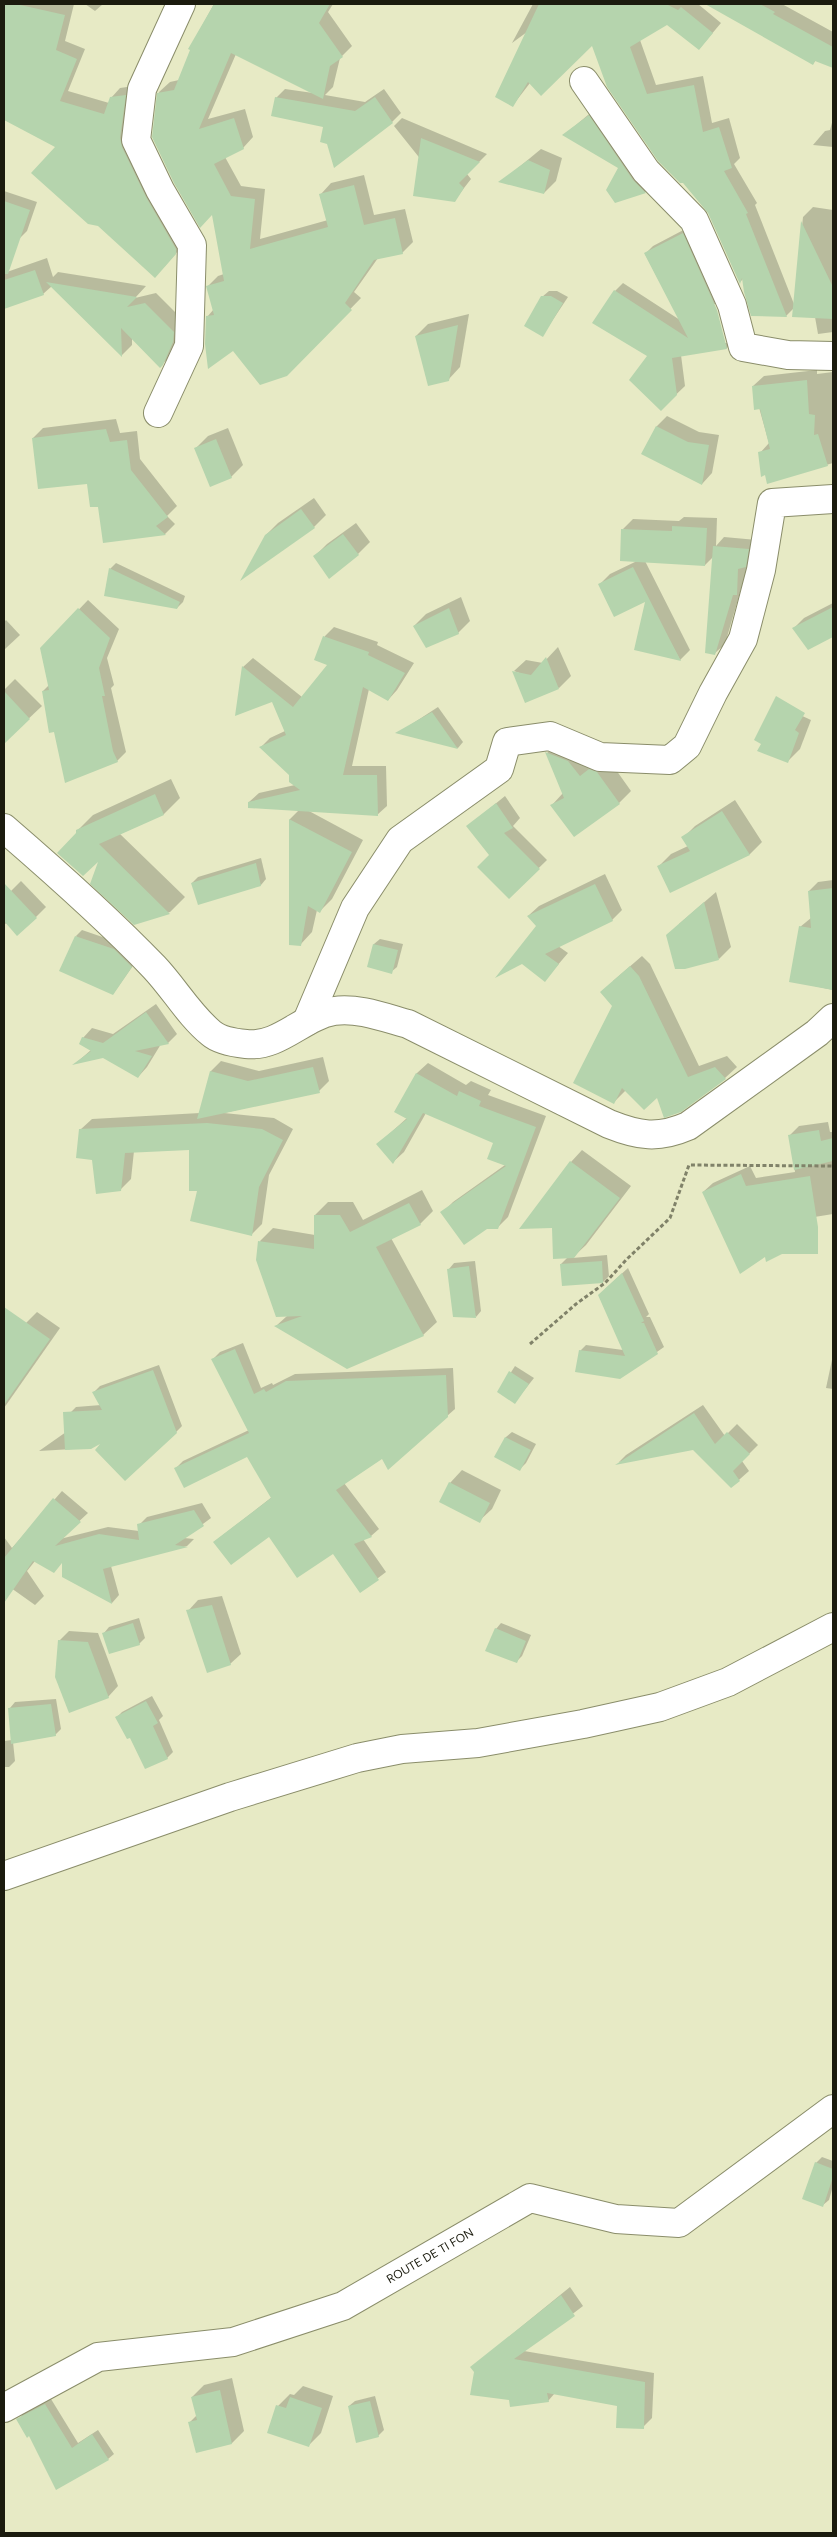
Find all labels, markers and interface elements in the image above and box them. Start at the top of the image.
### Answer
street label: ROUTE DE TI FON [384,2225,476,2286]

